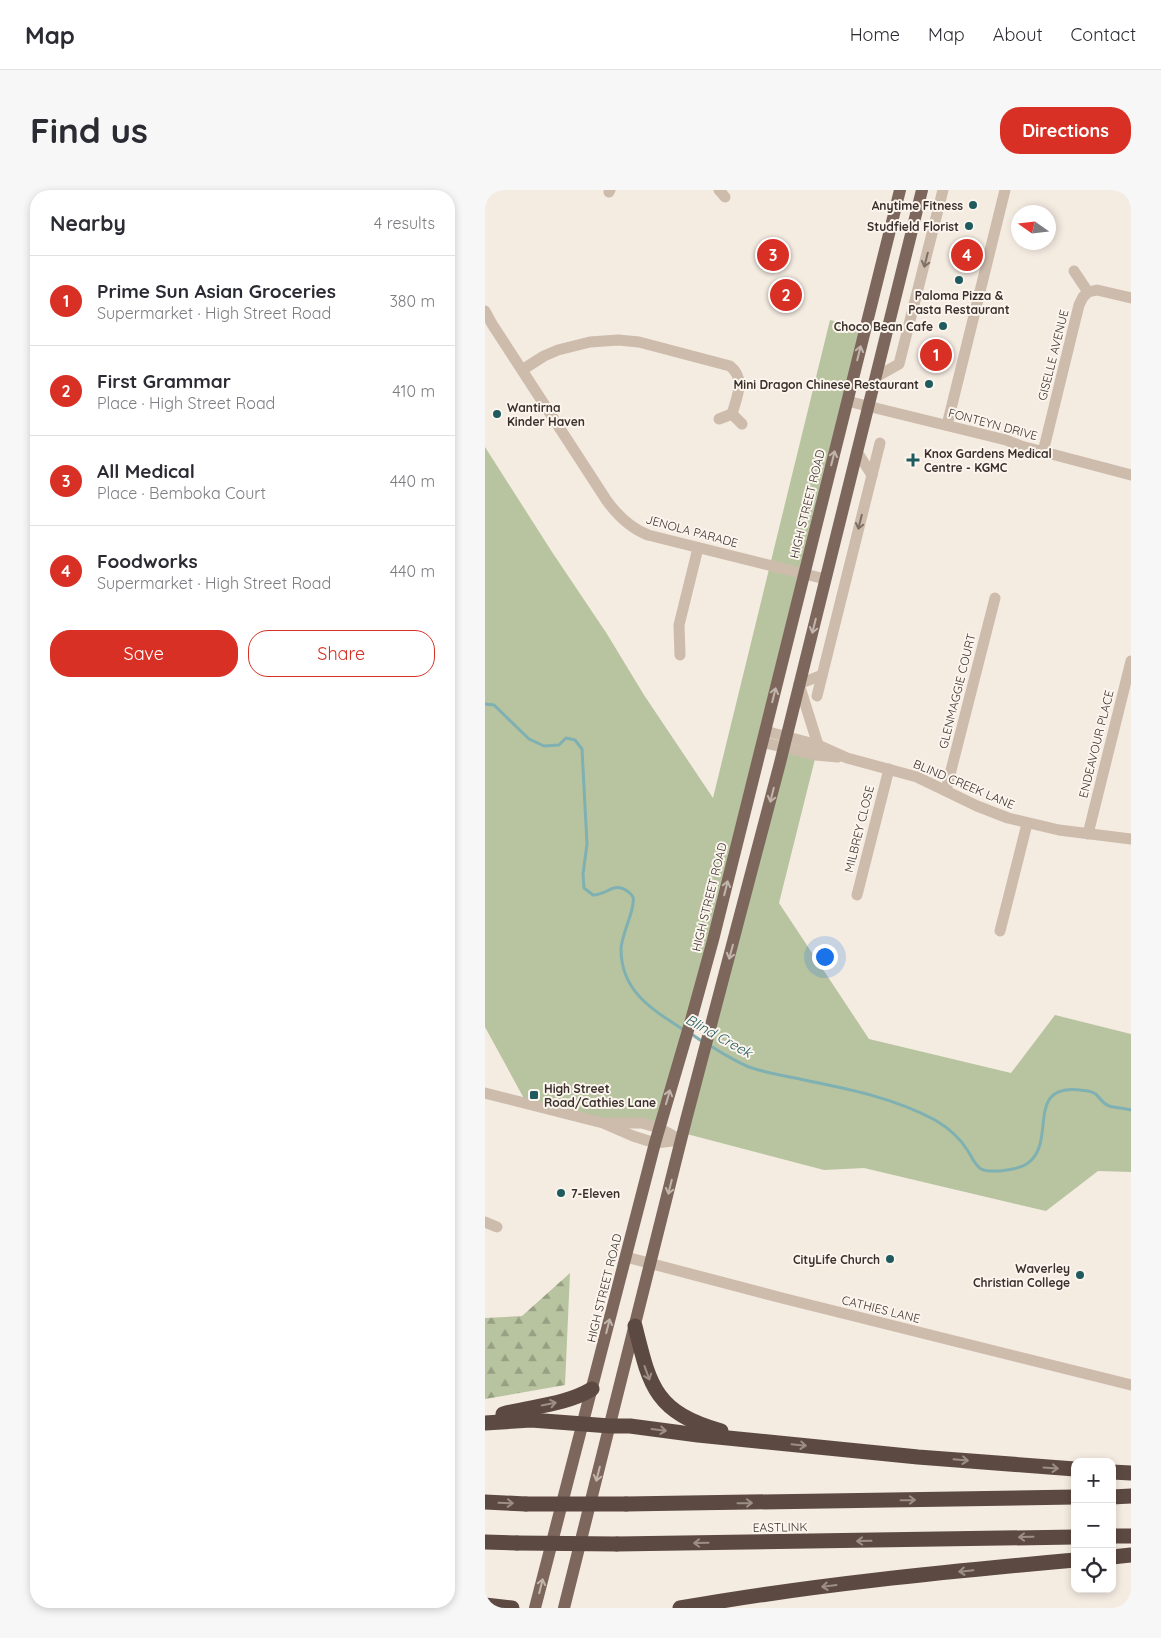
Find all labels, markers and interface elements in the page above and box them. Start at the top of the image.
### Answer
text: Map [25,20,75,50]
text: Home [850,23,900,46]
text: Map [928,23,965,46]
text: About [993,23,1043,46]
text: Contact [1071,23,1136,46]
button: Directions [1000,107,1131,154]
text: Find us [30,108,148,152]
place label: Anytime Fitness [872,198,963,213]
marker: Anytime Fitness [967,199,979,211]
north arrow [1011,205,1056,250]
text: Nearby [50,210,126,236]
text: 4 results [374,213,435,233]
place label: Studfield Florist [867,219,959,234]
marker: Studfield Florist [963,220,975,232]
pin: 3 [757,236,789,274]
pin: 4 [951,236,983,274]
one-way arrow [920,251,930,267]
marker: Paloma Pizza & Pasta Restaurant [953,274,965,286]
pin: 2 [770,276,802,314]
text: Prime Sun Asian Groceries [97,279,336,303]
place label: Paloma Pizza & Pasta Restaurant [908,288,1010,317]
text: 1 [63,291,69,311]
text: 380 m [389,291,435,311]
text: Supermarket · High Street Road [97,303,331,323]
street label: GISELLE AVENUE [1034,308,1072,402]
place label: Choco Bean Cafe [834,319,933,334]
marker: Choco Bean Cafe [937,320,949,332]
pin: 1 [920,336,952,374]
one-way arrow [855,346,864,362]
text: First Grammar [97,369,231,393]
place label: Mini Dragon Chinese Restaurant [733,377,919,392]
marker: Mini Dragon Chinese Restaurant [923,378,935,390]
text: 2 [61,381,71,401]
text: 410 m [392,381,435,401]
text: Place · High Street Road [97,393,275,413]
place label: Wantirna Kinder Haven [507,400,585,429]
street label: FONTEYN DRIVE [947,405,1039,443]
marker: Wantirna Kinder Haven [491,408,503,420]
place label: Knox Gardens Medical Centre - KGMC [924,446,1052,475]
street label: HIGH STREET ROAD [786,448,828,560]
one-way arrow [829,451,838,467]
marker: Knox Gardens Medical Centre - KGMC [906,453,920,467]
text: All Medical [97,459,195,483]
text: 3 [62,471,70,491]
text: 440 m [390,471,435,491]
text: Place · Bemboka Court [97,483,266,503]
street label: JENOLA PARADE [644,511,740,551]
one-way arrow [855,513,864,529]
text: Foodworks [97,549,198,573]
text: 4 [61,561,71,581]
text: 440 m [390,561,435,581]
text: Supermarket · High Street Road [97,573,331,593]
one-way arrow [808,618,818,634]
button: Save [50,630,238,677]
button: Share [248,630,435,677]
street label: GLENMAGGIE COURT [935,632,979,750]
one-way arrow [770,687,779,703]
street label: ENDEAVOUR PLACE [1075,688,1117,799]
street label: BLIND CREEK LANE [911,756,1017,812]
street label: MILBREY CLOSE [841,784,877,874]
one-way arrow [766,786,776,802]
street label: HIGH STREET ROAD [688,841,730,953]
one-way arrow [722,881,731,897]
one-way arrow [726,944,735,960]
your location [812,944,838,970]
water label: Blind Creek [683,1010,757,1062]
place label: High Street Road/Cathies Lane [544,1081,656,1110]
marker: High Street Road/Cathies Lane [528,1089,540,1101]
one-way arrow [664,1089,674,1105]
one-way arrow [665,1179,674,1195]
place label: 7-Eleven [571,1186,620,1201]
marker: 7-Eleven [555,1187,567,1199]
street label: HIGH STREET ROAD [583,1232,625,1344]
place label: CityLife Church [793,1252,880,1267]
marker: CityLife Church [884,1253,896,1265]
place label: Waverley Christian College [973,1261,1070,1290]
marker: Waverley Christian College [1074,1269,1086,1281]
street label: CATHIES LANE [840,1292,922,1326]
one-way arrow [604,1318,614,1334]
one-way arrow [643,1365,652,1381]
one-way arrow [541,1399,557,1409]
one-way arrow [650,1425,666,1435]
one-way arrow [791,1440,807,1449]
one-way arrow [953,1456,969,1465]
map controls [1071,1458,1116,1593]
button: + [1071,1458,1116,1503]
one-way arrow [1043,1463,1059,1472]
one-way arrow [593,1465,602,1481]
one-way arrow [899,1496,915,1505]
one-way arrow [497,1498,513,1508]
one-way arrow [736,1498,753,1508]
button: − [1071,1503,1116,1548]
street label: EASTLINK [752,1519,808,1535]
one-way arrow [1018,1533,1034,1542]
one-way arrow [856,1536,872,1545]
one-way arrow [693,1538,710,1548]
button: locate [1071,1548,1116,1593]
one-way arrow [958,1566,974,1576]
one-way arrow [537,1578,546,1594]
one-way arrow [821,1581,837,1591]

